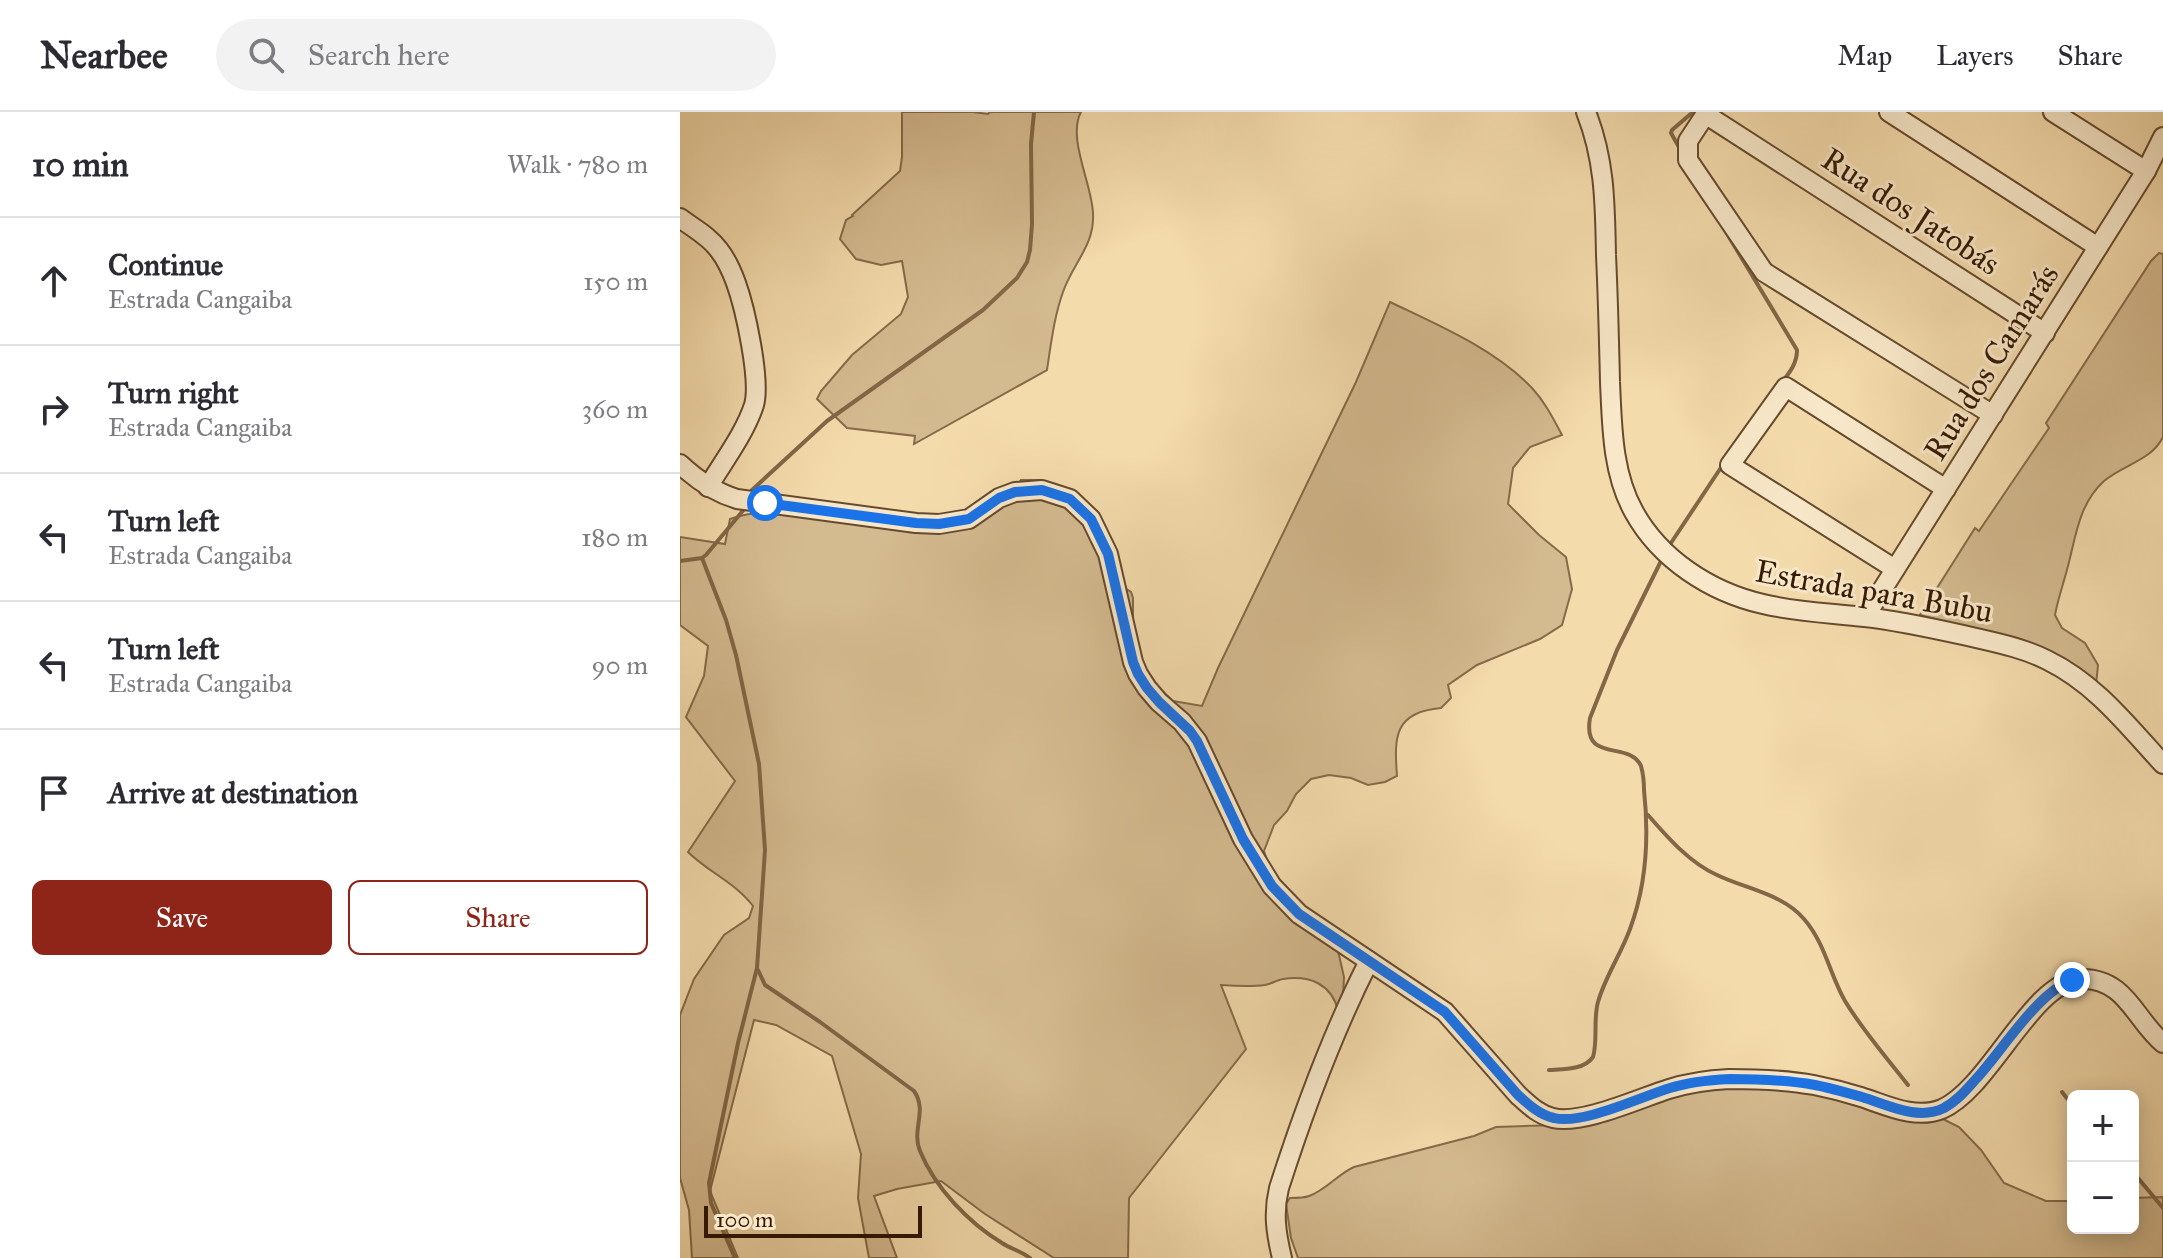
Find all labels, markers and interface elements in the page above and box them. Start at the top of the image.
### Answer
search box [216,19,776,91]
text: Nearbee [40,32,168,78]
icon: search [244,33,288,77]
text: Search here [308,37,450,73]
text: Map [1837,38,1892,73]
text: Layers [1936,38,2014,73]
text: Share [2058,38,2123,73]
street label: Rua dos Jatobás [1814,139,2007,284]
text: 10 min [32,144,129,185]
text: Walk · 780 m [507,148,648,180]
text: Continue [108,247,223,283]
street label: Rua dos Camarás [1916,257,2067,467]
icon: ahead [32,259,76,303]
text: 150 m [583,265,648,297]
text: Estrada Cangaiba [108,283,292,315]
text: Turn right [108,375,239,411]
icon: right [32,387,76,431]
text: 360 m [582,393,648,425]
text: Estrada Cangaiba [108,411,292,443]
route start [747,485,783,521]
text: Turn left [108,503,219,539]
icon: left [32,515,76,559]
text: 180 m [581,521,648,553]
text: Estrada Cangaiba [108,539,292,571]
street label: Estrada para Bubu [1752,551,1996,632]
text: Turn left [108,631,219,667]
icon: left [32,643,76,687]
text: 90 m [591,649,648,681]
text: Estrada Cangaiba [108,667,292,699]
icon: arrive [32,771,76,815]
text: Arrive at destination [108,775,358,811]
button: Save [32,880,332,955]
button: Share [348,880,648,955]
route end [2054,962,2090,998]
map controls [2067,1090,2139,1234]
button: + [2067,1090,2139,1162]
button: − [2067,1162,2139,1234]
scale bar [704,1202,922,1238]
text: 100 m [716,1206,773,1233]

